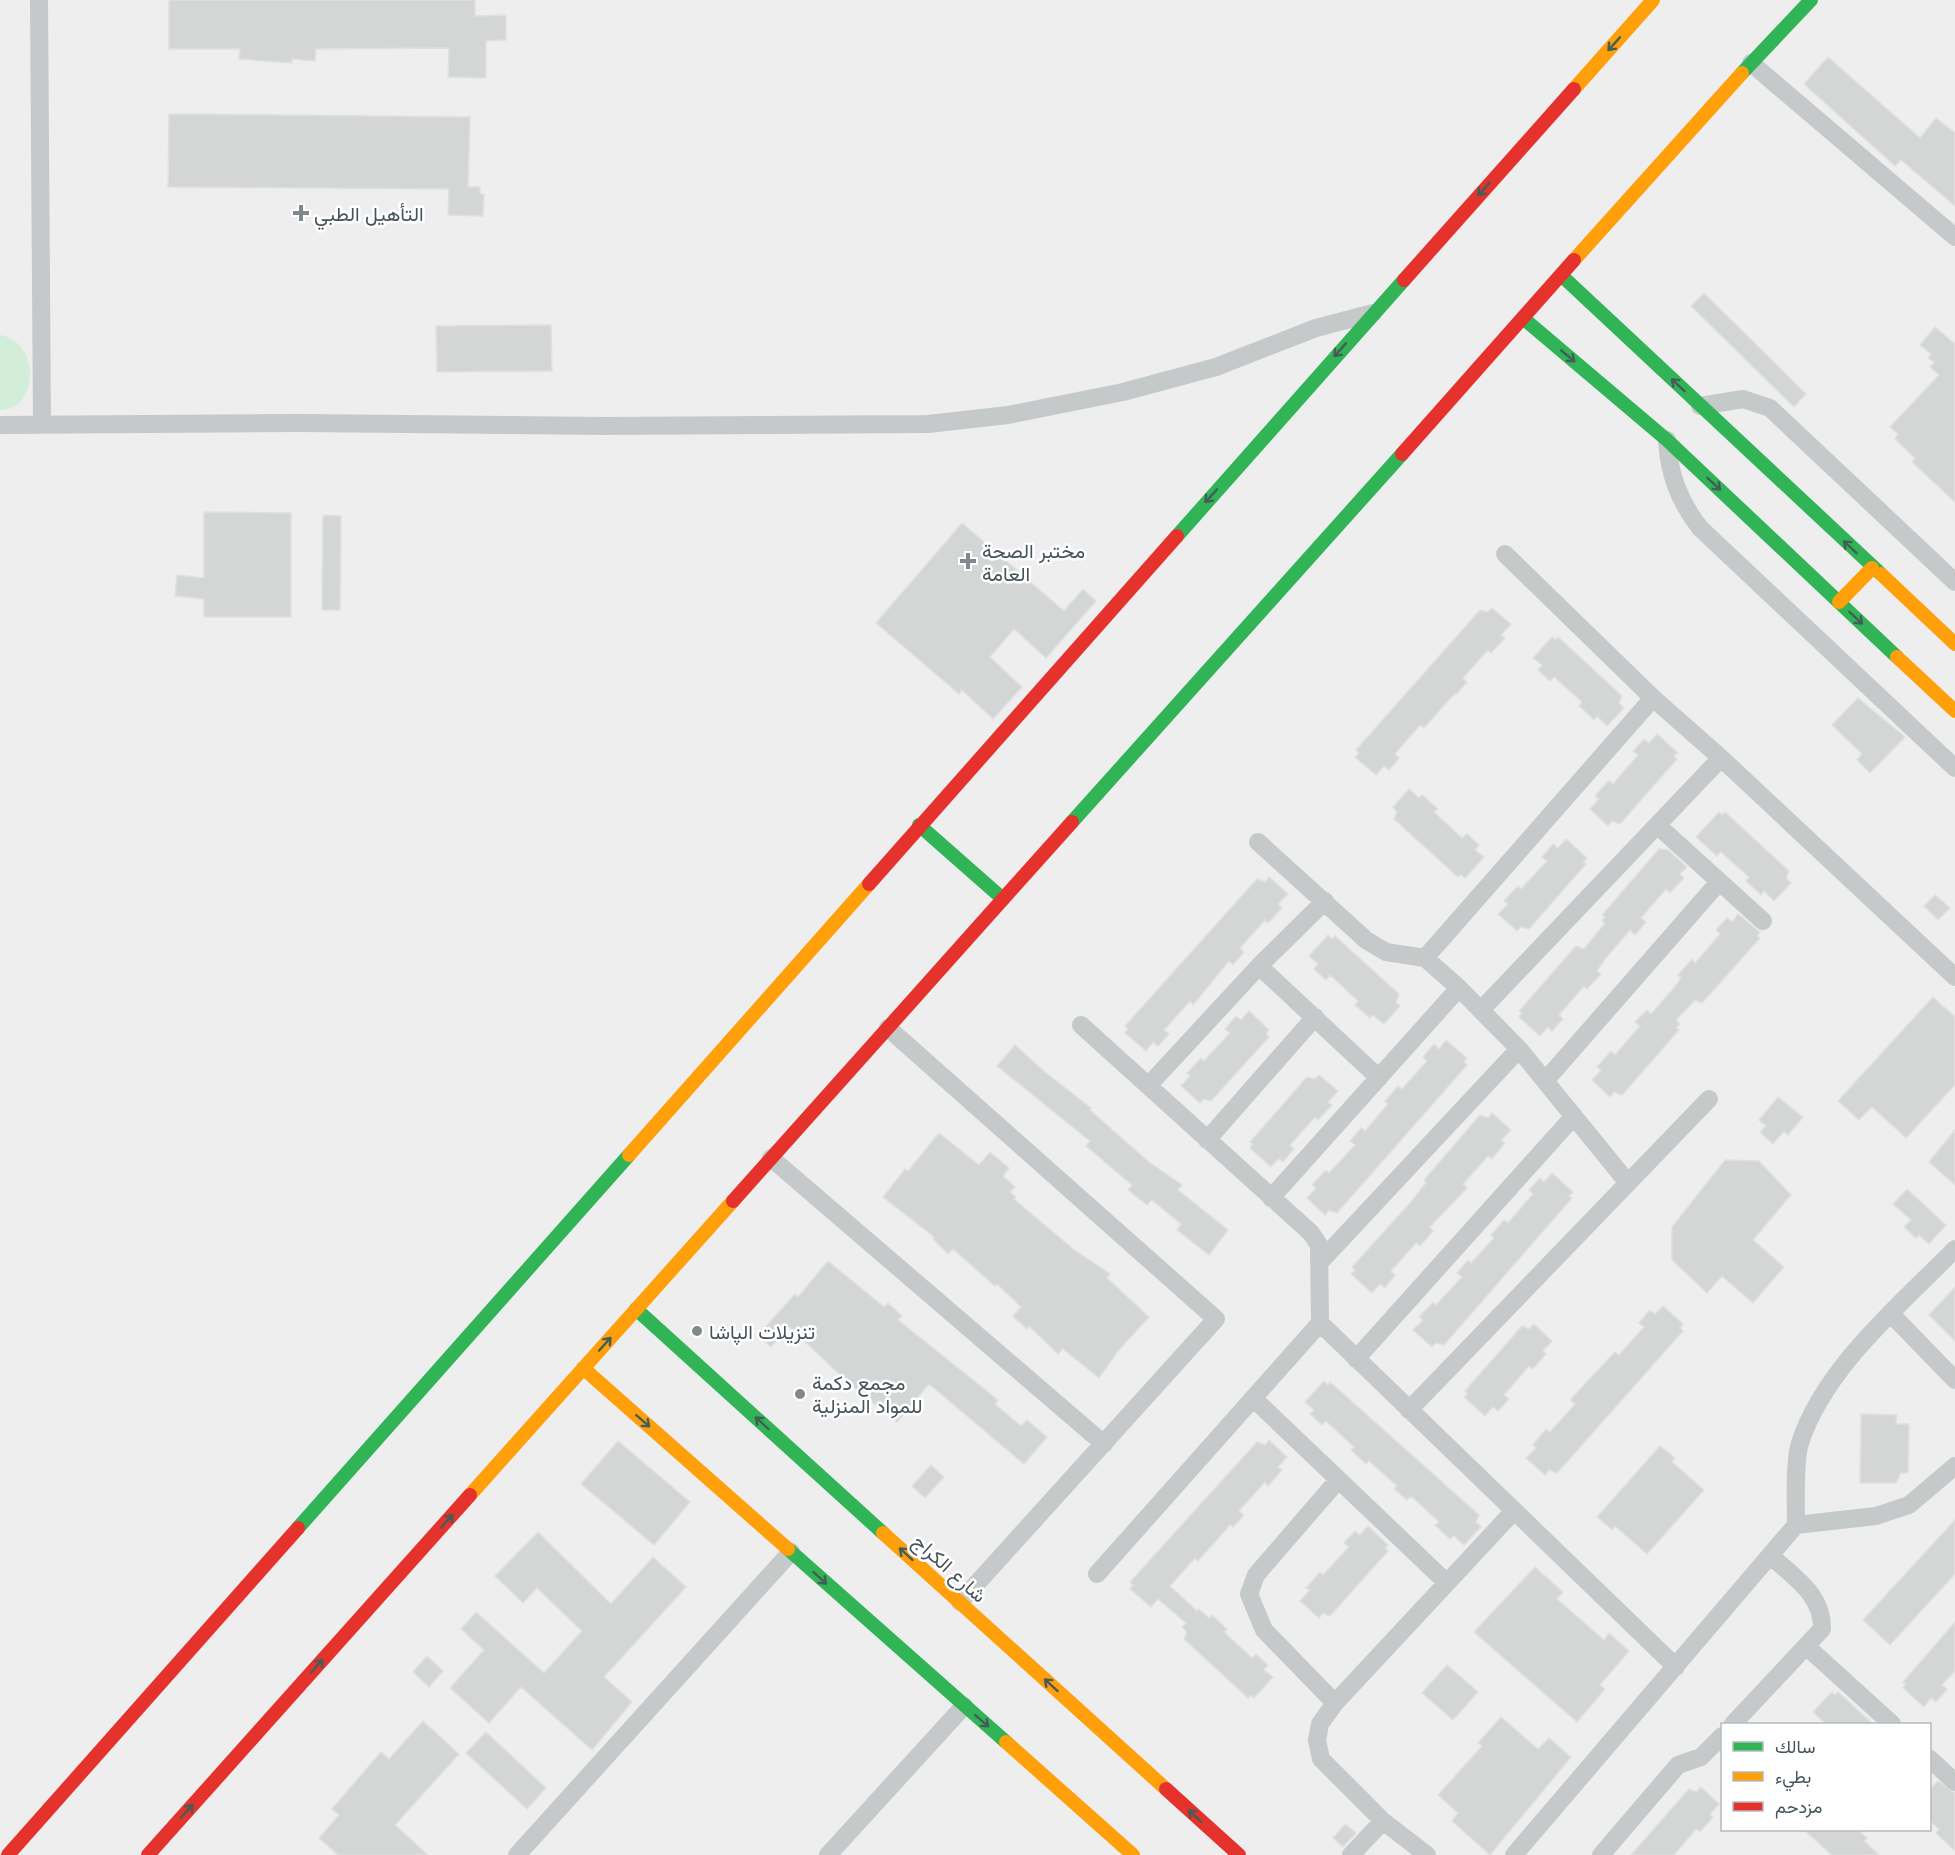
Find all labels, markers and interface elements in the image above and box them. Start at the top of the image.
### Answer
one-way arrow [1607,36,1621,51]
one-way arrow [1477,181,1491,196]
place label: التأهيل الطبي [314,201,424,231]
marker: التأهيل الطبي [292,204,310,222]
one-way arrow [1333,342,1347,357]
one-way arrow [1560,349,1576,362]
one-way arrow [1670,378,1685,392]
one-way arrow [1706,477,1721,491]
one-way arrow [1204,488,1217,504]
place label: مختبر الصحة العامة [982,538,1085,586]
one-way arrow [1843,540,1858,555]
marker: مختبر الصحة العامة [959,552,977,570]
one-way arrow [1848,611,1863,625]
place label: تنزيلات الپاشا [709,1319,815,1346]
marker: تنزيلات الپاشا [690,1324,704,1338]
one-way arrow [598,1337,612,1352]
place label: مجمع دكمة للمواد المنزلية [812,1370,923,1419]
marker: مجمع دكمة للمواد المنزلية [793,1387,807,1401]
one-way arrow [635,1414,650,1428]
one-way arrow [754,1416,769,1430]
one-way arrow [440,1513,454,1528]
street label: شارع الكراج [907,1528,992,1609]
one-way arrow [899,1547,914,1561]
one-way arrow [812,1571,827,1585]
one-way arrow [310,1659,324,1674]
one-way arrow [1043,1678,1058,1692]
one-way arrow [974,1714,989,1728]
legend [1721,1723,1931,1831]
text: سالك [1775,1735,1815,1758]
text: بطيء [1775,1765,1811,1792]
text: مزدحم [1775,1795,1822,1819]
one-way arrow [180,1804,194,1819]
one-way arrow [1188,1809,1203,1823]

